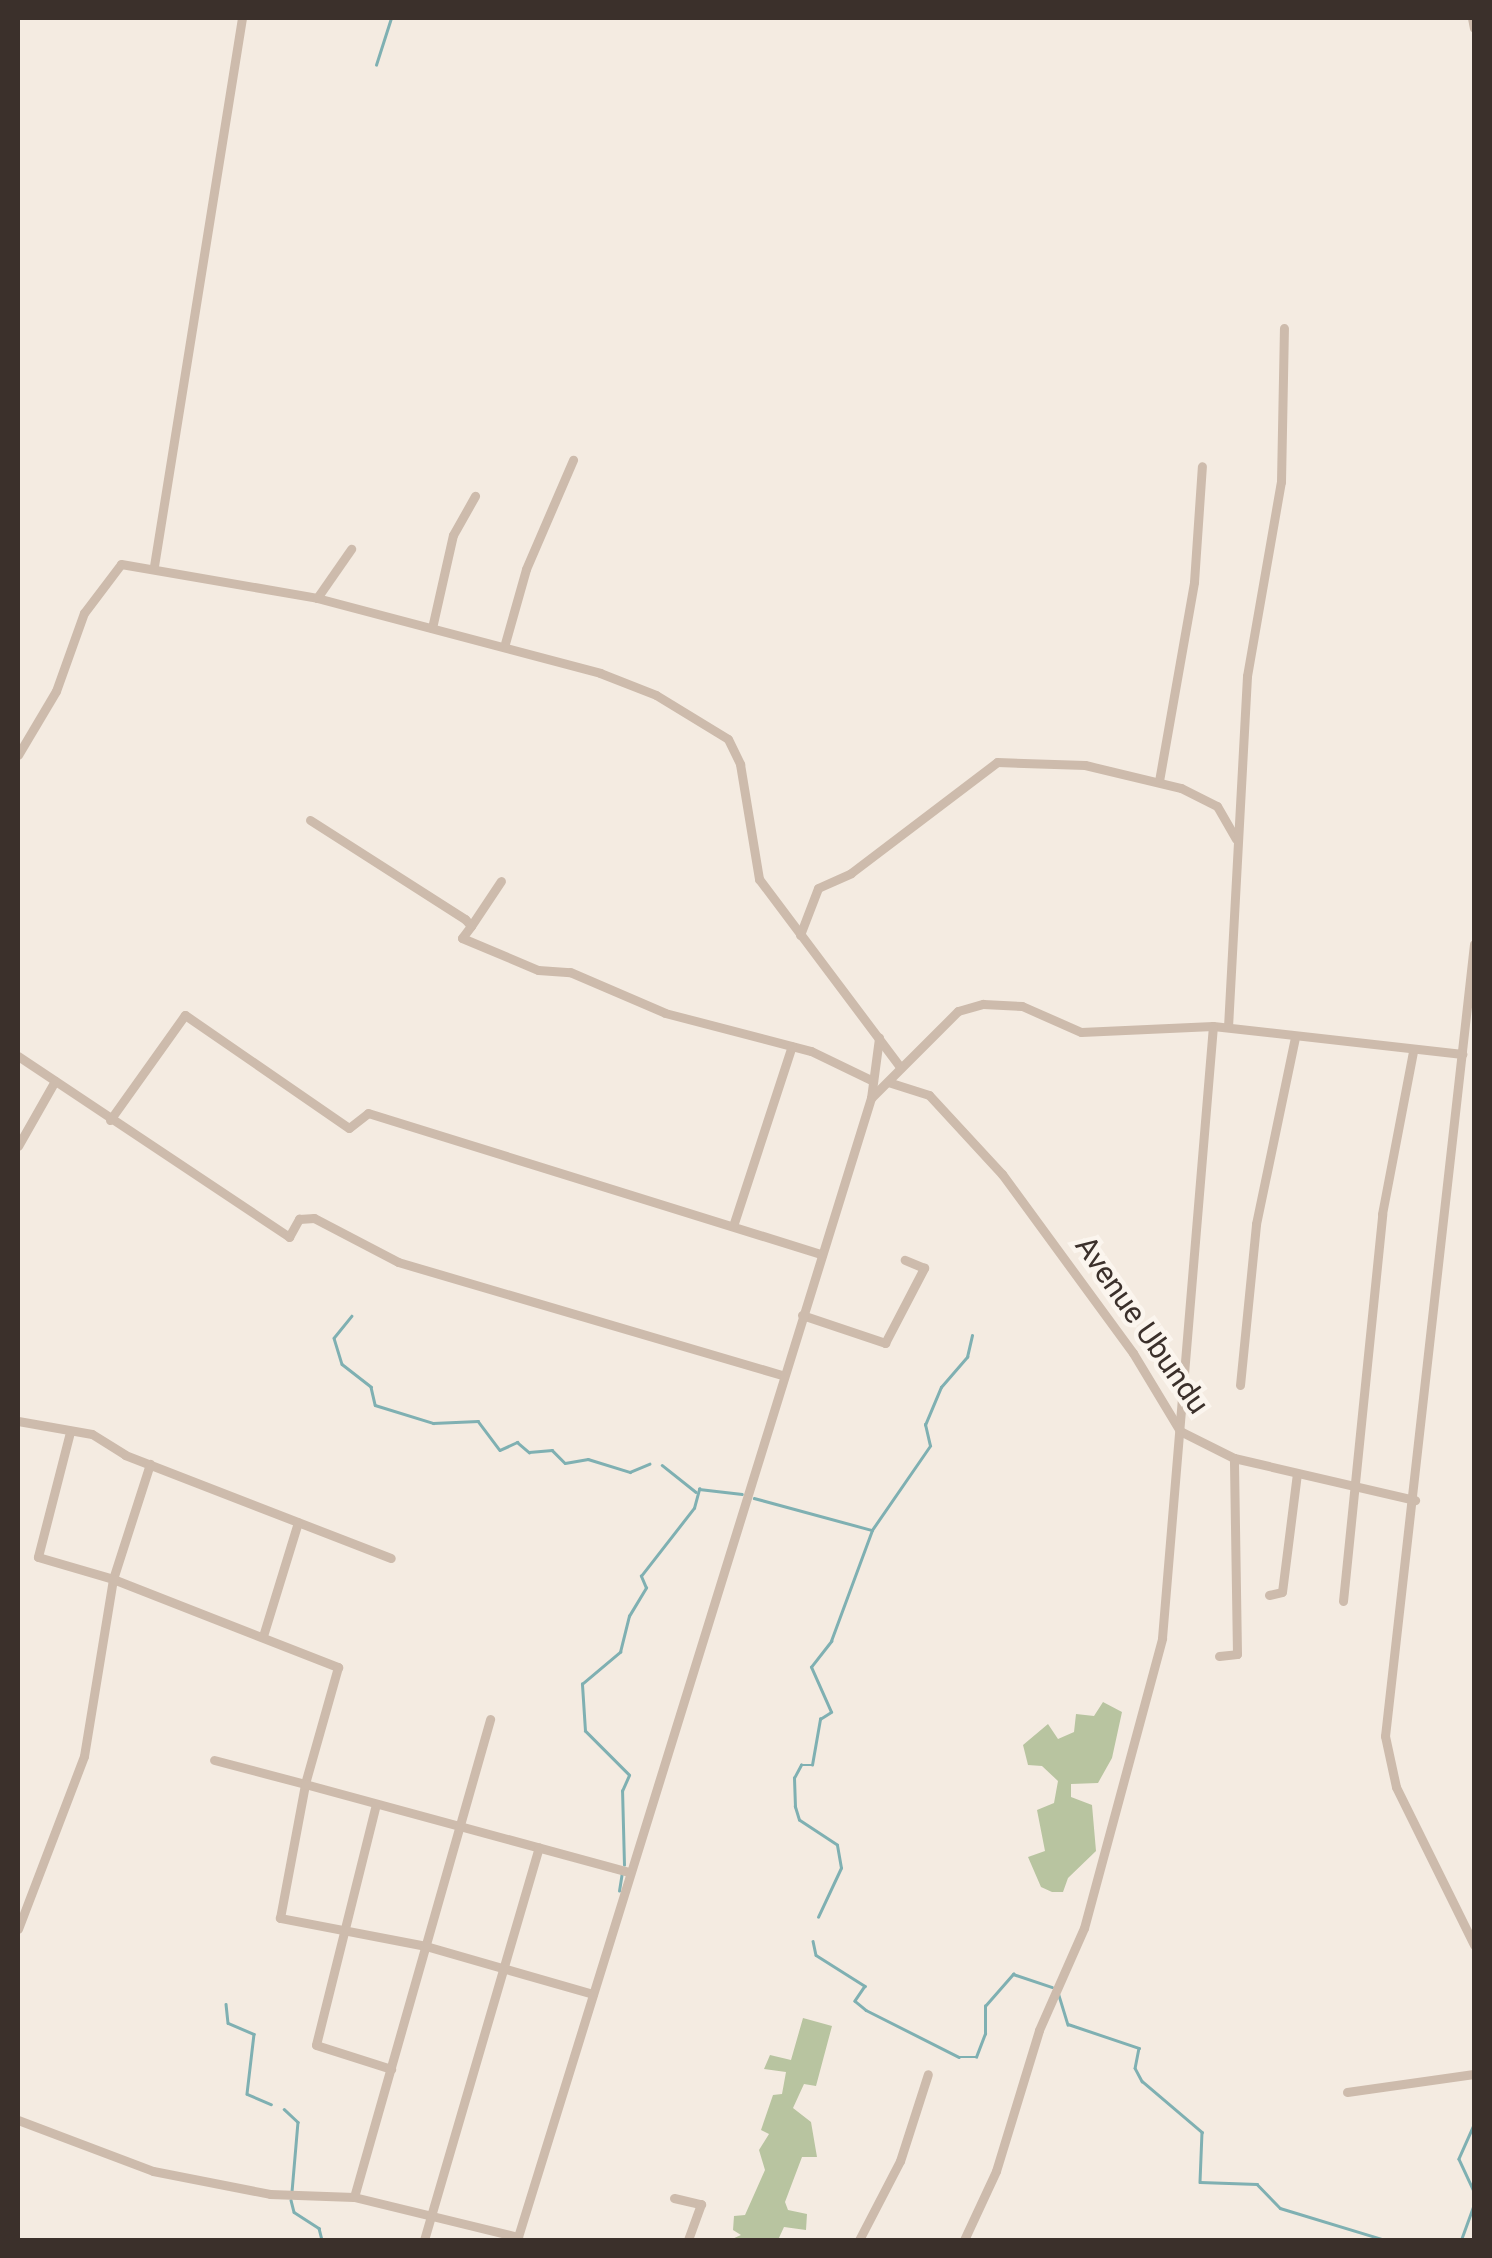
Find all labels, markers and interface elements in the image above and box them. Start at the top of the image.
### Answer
street label: Avenue Ubundu [1067,1229,1217,1421]

